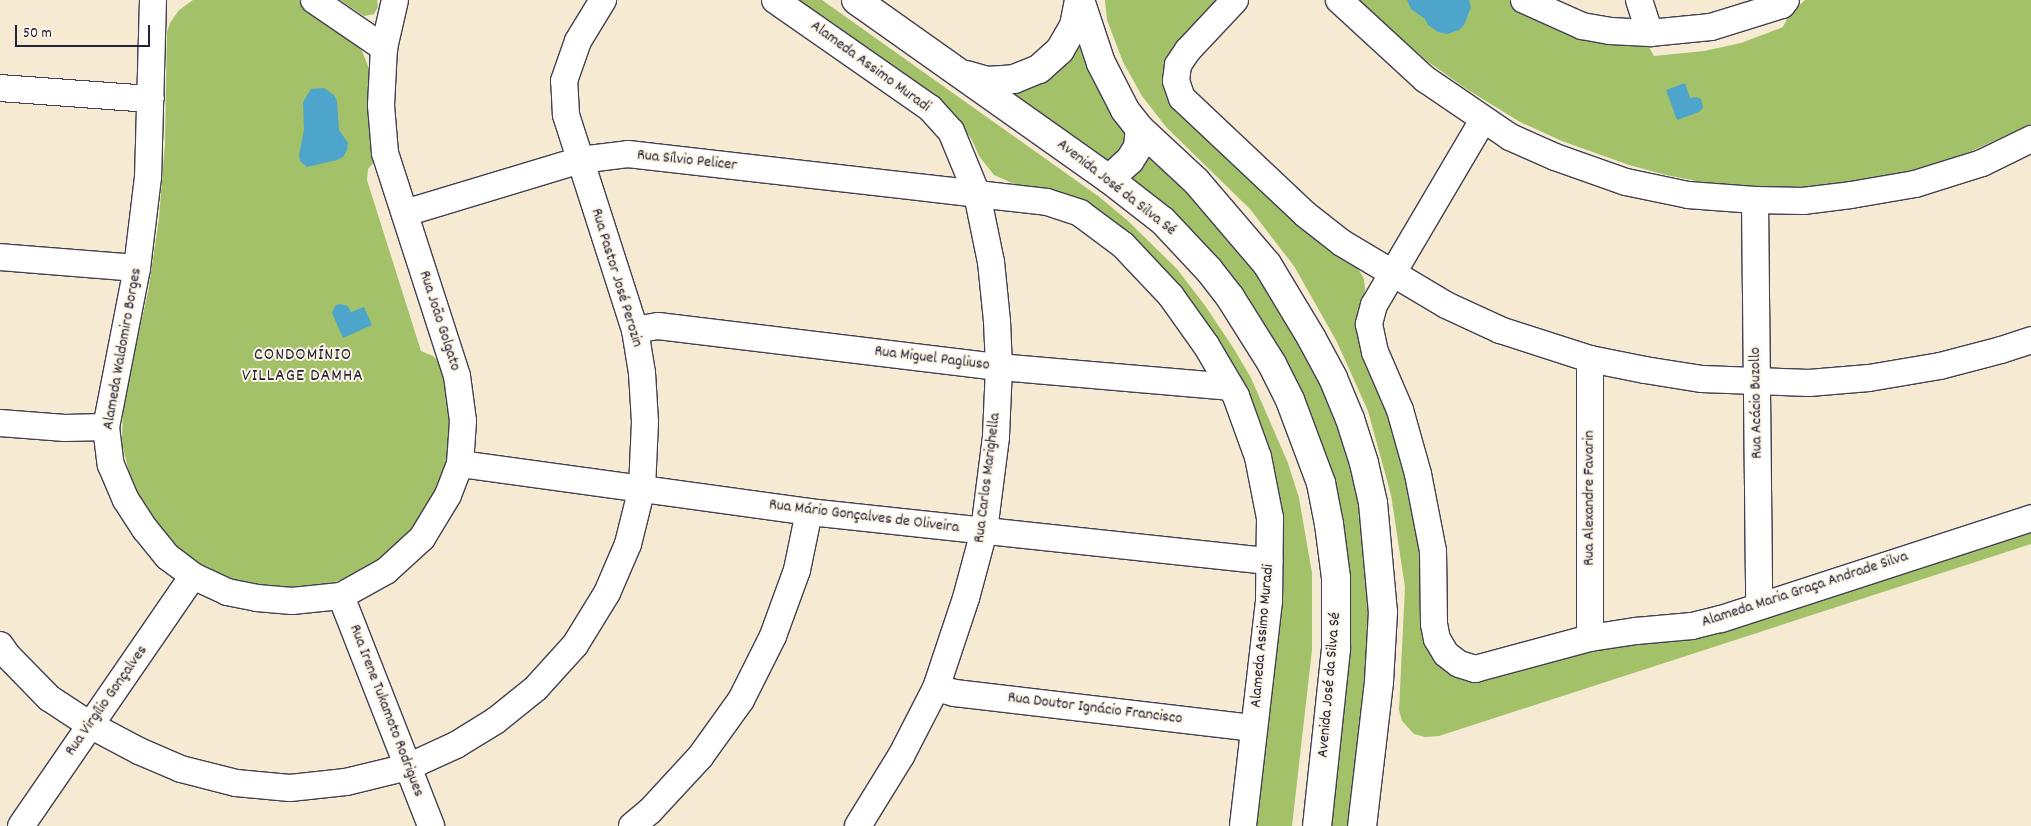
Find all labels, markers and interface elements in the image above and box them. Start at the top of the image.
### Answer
scale bar [18,15,152,47]
street label: Alameda Assimo Muradi [806,17,934,117]
text: 50 m [23,23,52,45]
street label: Avenida José da Silva Sé [1053,136,1179,240]
street label: Rua Sílvio Pelicer [636,146,738,176]
street label: Rua Pastor José Perozin [586,206,646,350]
street label: Alameda Waldomiro Borges [99,267,147,431]
street label: Rua João Golgato [414,269,464,373]
street label: Rua Miguel Pagliuso [873,342,991,376]
district label: CONDOMÍNIO VILLAGE DAMHA [240,346,366,388]
street label: Rua Acácio Buzollo [1746,347,1768,459]
street label: Rua Carlos Marighella [971,412,1005,544]
street label: Rua Alexandre Favarin [1580,430,1600,566]
street label: Rua Mário Gonçalves de Oliveira [768,496,960,538]
street label: Alameda Maria Graça Andrade Silva [1699,547,1911,633]
street label: Alameda Assimo Muradi [1247,564,1279,708]
street label: Avenida José da Silva Sé [1314,611,1346,759]
street label: Rua Irene Tukamoto Rodrigues [344,622,428,800]
street label: Rua Virgílio Gonçalves [62,642,152,760]
street label: Rua Doutor Ignácio Francisco [1007,689,1183,729]

